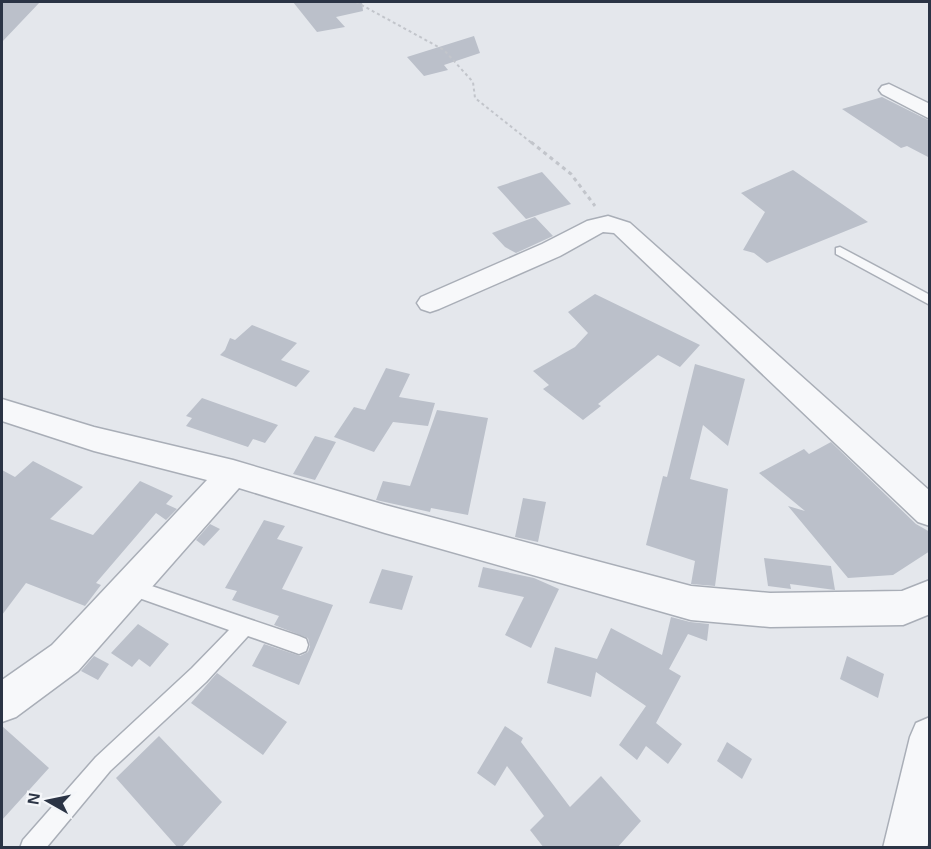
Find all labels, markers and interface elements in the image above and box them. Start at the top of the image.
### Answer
north arrow [18,771,78,831]
text: N [24,792,43,806]

